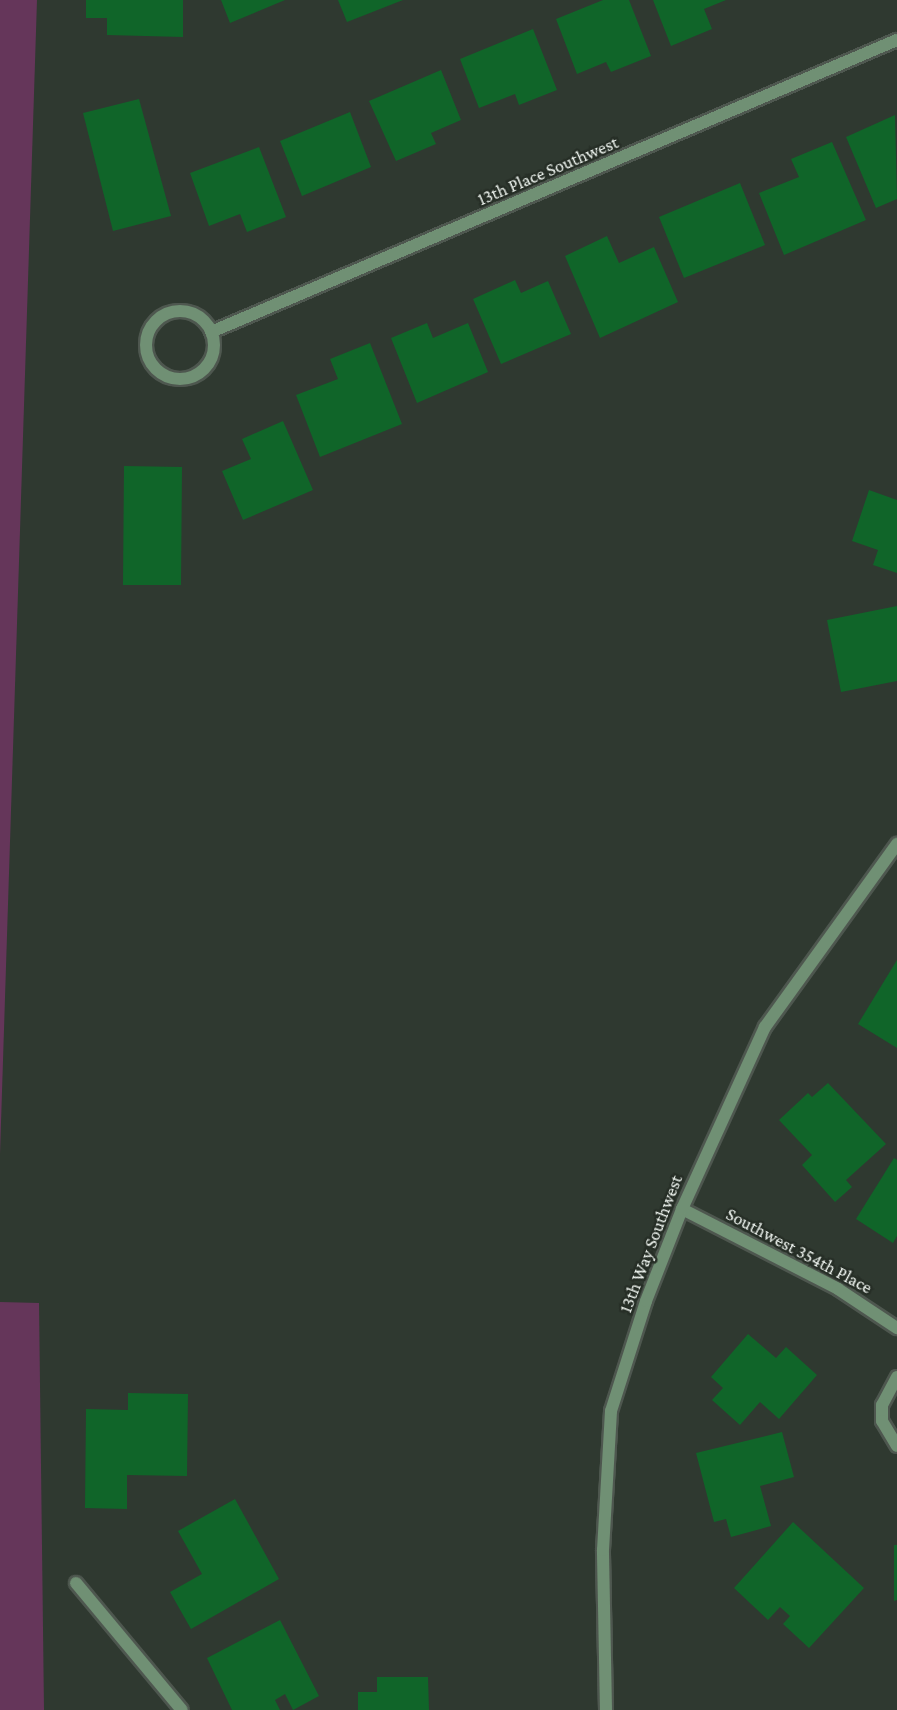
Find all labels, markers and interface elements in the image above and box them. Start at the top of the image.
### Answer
street label: 13th Place Southwest [474,132,622,210]
street label: 13th Way Southwest [615,1172,687,1316]
street label: Southwest 354th Place [722,1203,876,1299]

